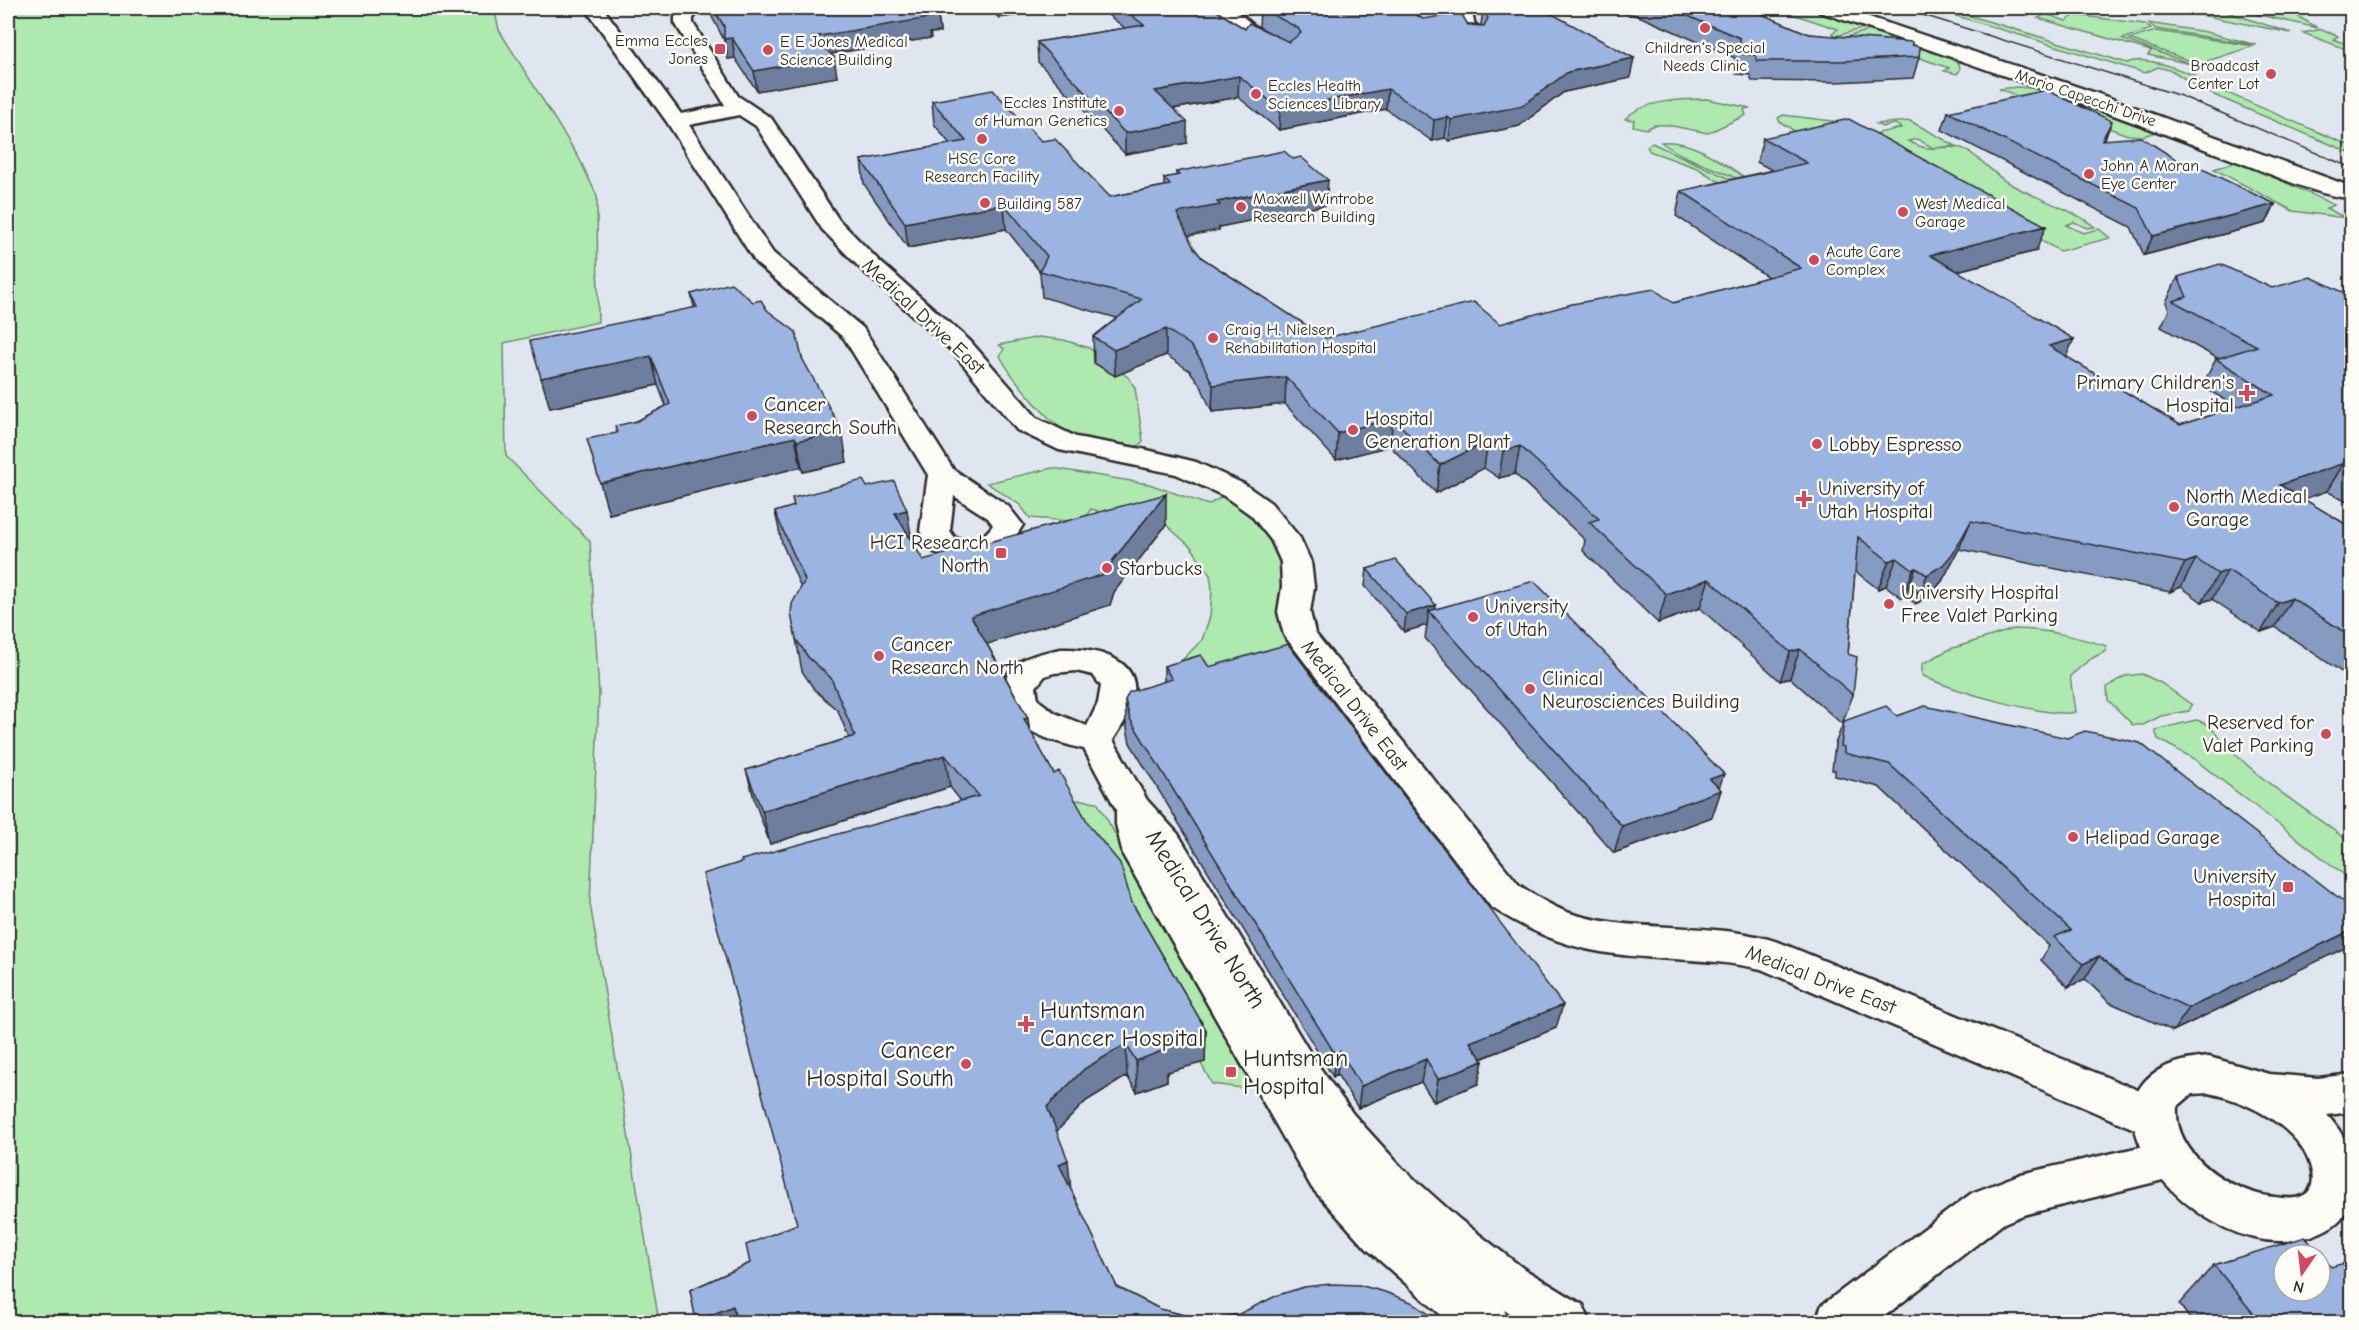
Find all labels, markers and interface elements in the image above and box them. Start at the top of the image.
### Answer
marker: Children's Special Needs Clinic [1698,21,1712,35]
place label: Emma Eccles Jones [615,32,708,68]
place label: E E Jones Medical Science Building [780,33,908,69]
place label: Children's Special Needs Clinic [1645,39,1765,75]
marker: Emma Eccles Jones [713,42,727,56]
marker: E E Jones Medical Science Building [761,43,775,57]
place label: Broadcast Center Lot [2188,57,2259,93]
street label: Mario Capecchi Drive [2013,65,2158,130]
marker: Broadcast Center Lot [2264,67,2278,81]
place label: Eccles Health Sciences Library [1268,77,1382,113]
marker: Eccles Health Sciences Library [1249,87,1263,101]
place label: Eccles Institute of Human Genetics [974,94,1107,130]
marker: Eccles Institute of Human Genetics [1112,104,1126,118]
marker: HSC Core Research Facility [975,132,989,146]
place label: HSC Core Research Facility [925,150,1040,186]
place label: John A Moran Eye Center [2101,157,2199,193]
marker: John A Moran Eye Center [2082,167,2096,181]
place label: Maxwell Wintrobe Research Building [1253,190,1375,226]
place label: Building 587 [997,195,1082,213]
place label: West Medical Garage [1915,195,2005,231]
marker: Building 587 [978,196,992,210]
marker: Maxwell Wintrobe Research Building [1234,200,1248,214]
marker: West Medical Garage [1896,205,1910,219]
place label: Acute Care Complex [1826,243,1901,279]
marker: Acute Care Complex [1807,253,1821,267]
street label: Medical Drive East [858,254,991,380]
place label: Craig H. Nielsen Rehabilitation Hospital [1225,321,1376,357]
marker: Craig H. Nielsen Rehabilitation Hospital [1206,331,1220,345]
place label: Primary Children's Hospital [2077,371,2234,417]
marker: Primary Children's Hospital [2238,384,2256,402]
place label: Cancer Research South [764,393,897,439]
place label: Hospital Generation Plant [1365,407,1511,453]
marker: Cancer Research South [745,409,759,423]
marker: Hospital Generation Plant [1346,423,1360,437]
place label: Lobby Espresso [1829,433,1962,456]
marker: Lobby Espresso [1810,437,1824,451]
place label: University of Utah Hospital [1818,477,1933,523]
place label: North Medical Garage [2186,485,2307,531]
marker: University of Utah Hospital [1795,490,1813,508]
marker: North Medical Garage [2167,500,2181,514]
place label: HCI Research North [870,531,989,577]
marker: HCI Research North [994,546,1008,560]
place label: Starbucks [1119,557,1202,580]
marker: Starbucks [1100,561,1114,575]
place label: University Hospital Free Valet Parking [1901,581,2059,627]
place label: University of Utah [1485,595,1568,641]
marker: University Hospital Free Valet Parking [1882,597,1896,611]
marker: University of Utah [1466,610,1480,624]
place label: Cancer Research North [891,633,1024,679]
street label: Medical Drive East [1297,636,1413,776]
marker: Cancer Research North [872,649,886,663]
place label: Clinical Neurosciences Building [1542,667,1740,713]
marker: Clinical Neurosciences Building [1523,682,1537,696]
place label: Reserved for Valet Parking [2203,711,2314,757]
marker: Reserved for Valet Parking [2319,727,2333,741]
street label: Medical Drive North [1140,825,1272,1013]
place label: Helipad Garage [2085,826,2220,849]
marker: Helipad Garage [2066,830,2080,844]
place label: University Hospital [2193,865,2276,911]
marker: University Hospital [2281,880,2295,894]
street label: Medical Drive East [1742,940,1900,1019]
place label: Huntsman Cancer Hospital [1040,996,1203,1052]
marker: Huntsman Cancer Hospital [1017,1015,1035,1033]
place label: Cancer Hospital South [806,1036,954,1092]
place label: Huntsman Hospital [1243,1044,1348,1100]
marker: Cancer Hospital South [959,1057,973,1071]
marker: Huntsman Hospital [1224,1065,1238,1079]
north arrow [2272,1243,2332,1303]
text: N [2291,1277,2306,1297]

